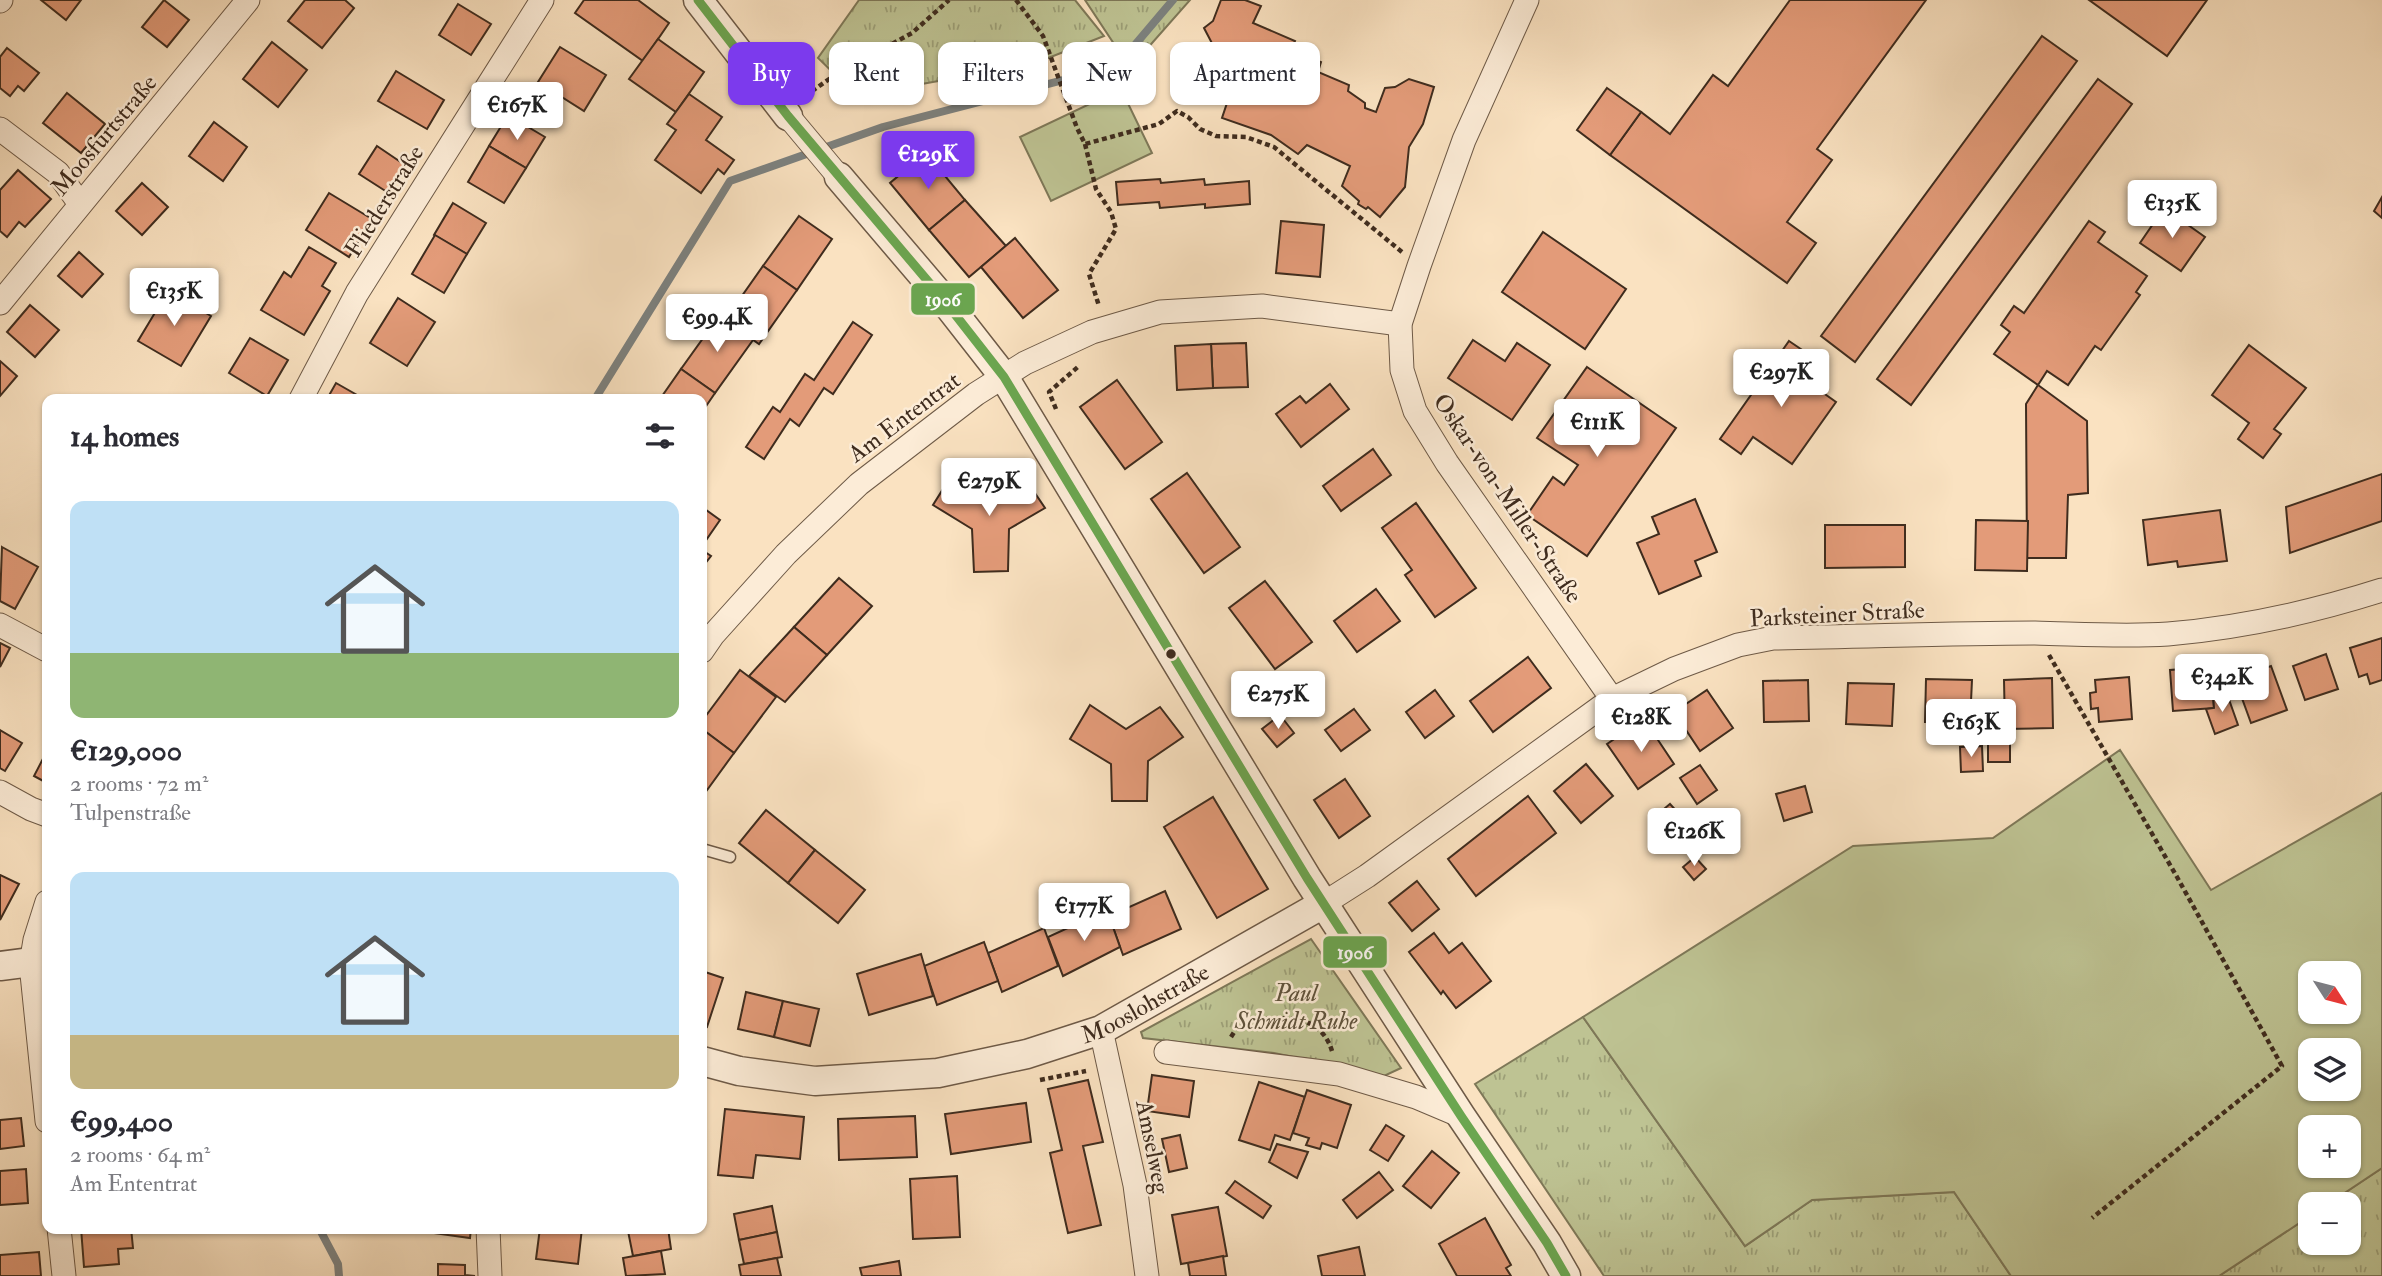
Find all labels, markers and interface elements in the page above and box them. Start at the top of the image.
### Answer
chip: Buy [728,42,815,105]
chip: Rent [829,42,924,105]
chip: Filters [938,42,1048,105]
chip: New [1062,42,1156,105]
chip: Apartment [1170,42,1320,105]
street label: Moosfurtstraße [45,68,164,202]
pin: €167K [468,82,566,142]
text: €167K [487,90,547,119]
pin: €129K [879,132,977,191]
text: €129K [897,139,959,168]
street label: Fliederstraße [338,140,431,263]
pin: €135K [2123,180,2221,240]
text: €135K [2144,188,2200,217]
pin: €135K [125,268,223,328]
text: €135K [146,276,202,305]
line badge: 1906 [910,282,976,316]
text: 1906 [925,288,962,312]
pin: €99.4K [660,294,774,354]
text: €99.4K [682,302,752,331]
pin: €297K [1732,350,1830,409]
text: €297K [1749,357,1813,386]
street label: Am Ententrat [841,365,967,470]
street label: Oskar-von-Miller-Straße [1426,388,1589,609]
pin: €111K [1548,400,1646,459]
text: €111K [1570,407,1624,436]
icon: filters [641,417,679,455]
text: 14 homes [70,418,179,455]
pin: €279K [940,458,1038,518]
text: €279K [957,466,1021,495]
icon: home [312,546,438,672]
street label: Parksteiner Straße [1749,594,1925,635]
unlabelled marker [1164,647,1178,661]
pin: €342K [2173,654,2271,714]
text: €342K [2191,662,2253,691]
pin: €275K [1229,672,1327,731]
text: €275K [1247,679,1309,708]
pin: €128K [1592,694,1690,754]
pin: €163K [1922,700,2020,759]
text: €128K [1611,702,1671,731]
text: €163K [1942,707,2000,736]
text: €129,000 [70,732,182,769]
text: 2 rooms · 72 m² [70,769,208,798]
text: Tulpenstraße [70,798,191,827]
pin: €126K [1645,808,1743,868]
text: €126K [1664,816,1725,845]
pin: €177K [1035,884,1133,943]
text: €177K [1055,891,1113,920]
icon: home [312,917,438,1043]
line badge: 1906 [1322,935,1388,969]
text: 1906 [1337,941,1374,965]
street label: Mooslohstraße [1077,957,1215,1051]
north arrow [2298,961,2361,1024]
map controls [2298,961,2361,1255]
park label: Paul Schmidt Ruhe [1234,978,1358,1037]
button: layers [2298,1038,2361,1101]
street label: Amselweg [1128,1097,1177,1198]
text: €99,400 [70,1103,173,1140]
button: + [2298,1115,2361,1178]
text: 2 rooms · 64 m² [70,1140,210,1169]
text: Am Ententrat [70,1169,197,1198]
button: − [2298,1192,2361,1255]

